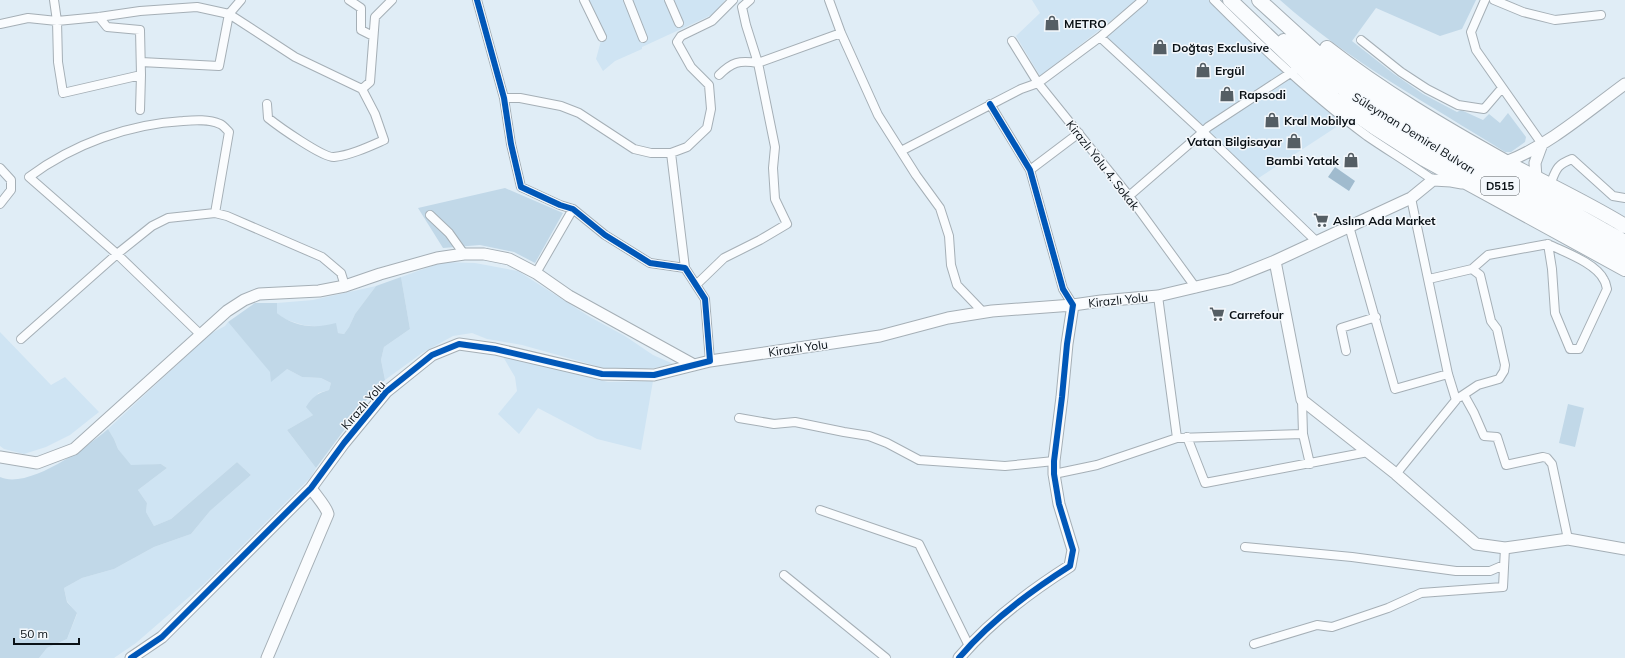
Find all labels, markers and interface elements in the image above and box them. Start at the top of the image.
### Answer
shop icon: METRO [1043,14,1061,32]
place label: METRO [1064,16,1107,31]
shop icon: Doğtaş Exclusive [1151,38,1169,56]
place label: Doğtaş Exclusive [1172,40,1269,55]
shop icon: Ergül [1194,61,1212,79]
place label: Ergül [1215,63,1245,78]
shop icon: Rapsodi [1218,85,1236,103]
place label: Rapsodi [1239,87,1286,102]
street label: Süleyman Demirel Bulvarı [1350,89,1478,177]
shop icon: Kral Mobilya [1263,111,1281,129]
place label: Kral Mobilya [1284,113,1356,128]
street label: Kirazlı Yolu 4. Sokak [1063,117,1143,214]
shop icon: Vatan Bilgisayar [1285,132,1303,150]
place label: Vatan Bilgisayar [1186,134,1282,149]
shop icon: Bambi Yatak [1342,151,1360,169]
place label: Bambi Yatak [1266,153,1339,168]
road number: D515 [1481,177,1519,195]
supermarket icon: Aslım Ada Market [1312,211,1330,229]
place label: Aslım Ada Market [1333,213,1436,228]
street label: Kirazlı Yolu [1087,289,1149,311]
supermarket icon: Carrefour [1208,305,1226,323]
place label: Carrefour [1229,307,1284,322]
street label: Kirazlı Yolu [767,336,829,360]
street label: Kırazlı Yolu [338,377,388,433]
scale bar [14,620,79,646]
text: 50 m [20,626,48,641]

